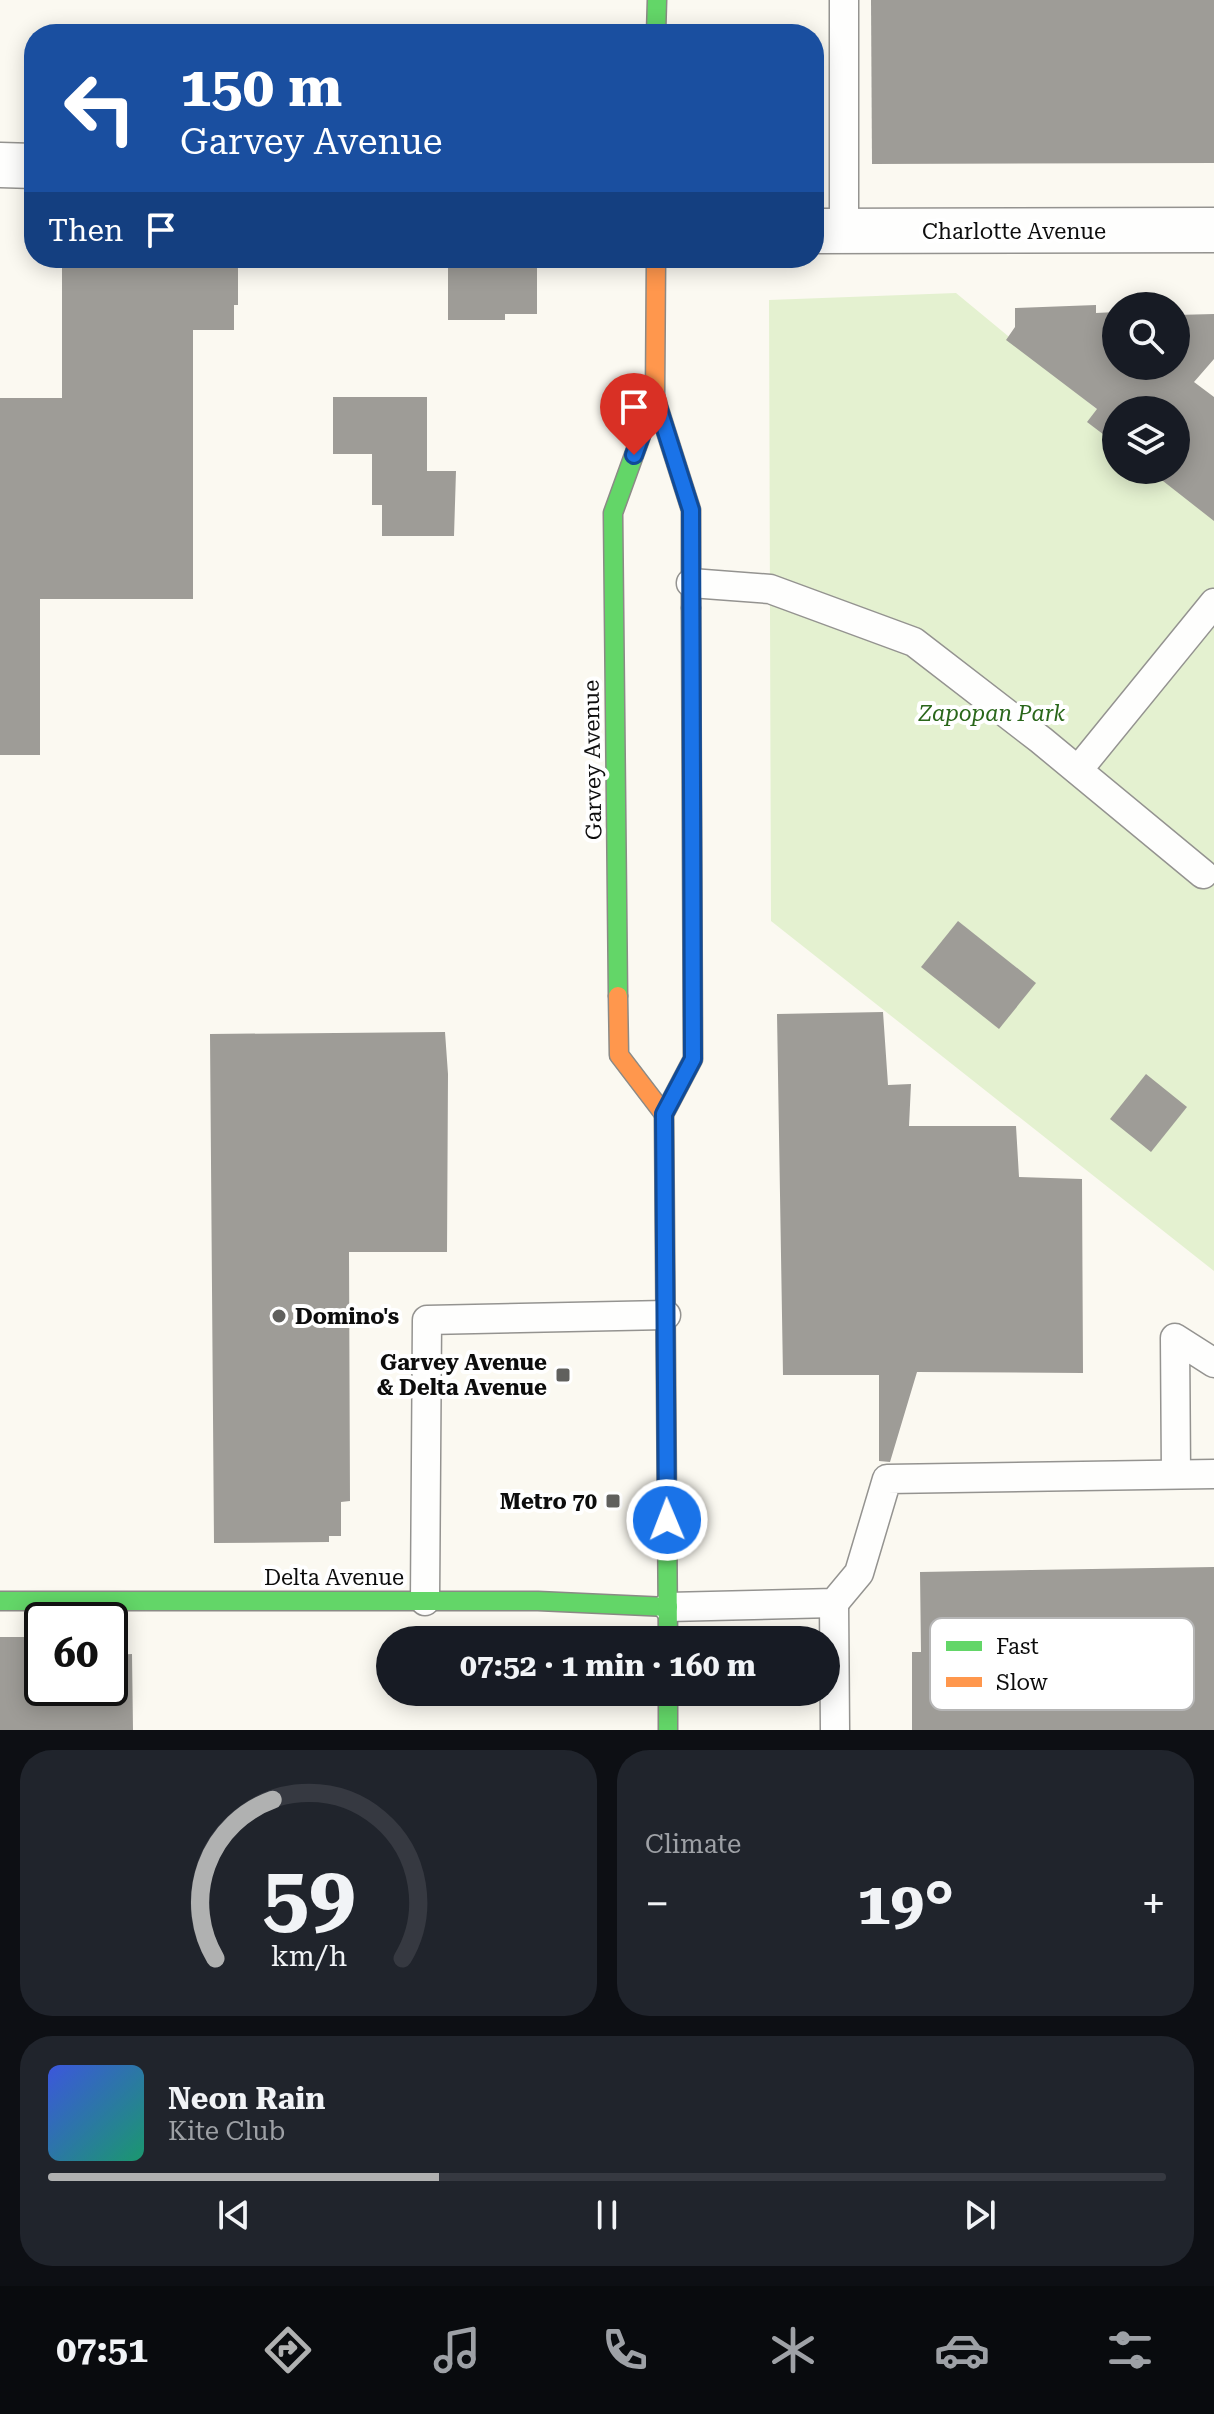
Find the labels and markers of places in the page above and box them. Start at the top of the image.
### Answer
pin [600,373,668,455]
place label: Domino's [295,1304,399,1329]
marker: Domino's [270,1307,288,1325]
place label: Garvey Avenue & Delta Avenue [376,1350,547,1400]
marker: Garvey Avenue & Delta Avenue [554,1366,572,1384]
place label: Metro 70 [500,1489,597,1514]
marker: Metro 70 [604,1492,622,1510]

